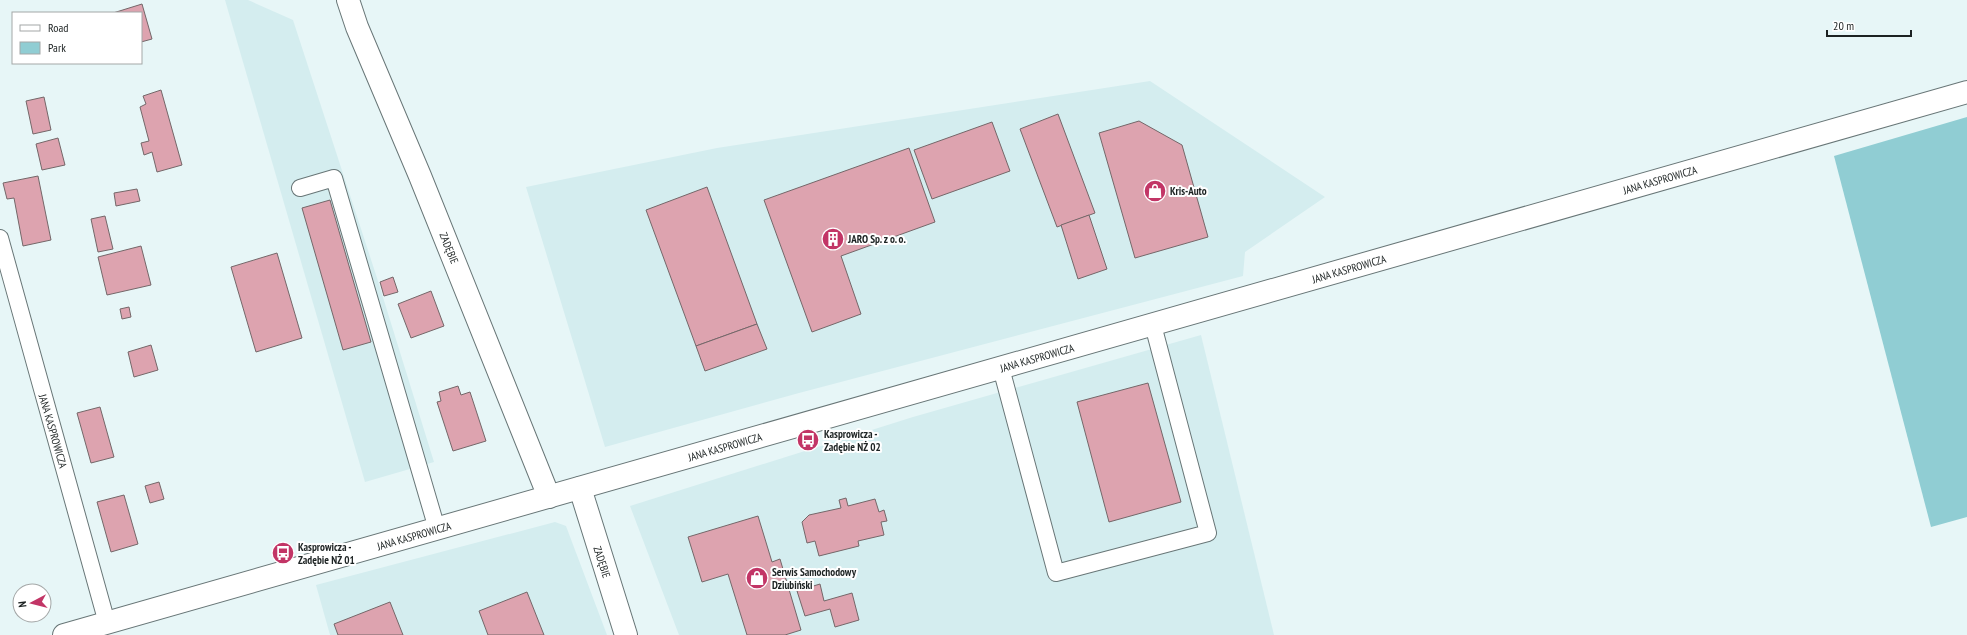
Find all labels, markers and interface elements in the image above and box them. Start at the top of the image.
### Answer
legend [12,12,142,64]
scale bar [1827,12,1911,38]
text: 20 m [1833,18,1854,33]
text: Road [48,20,68,35]
text: Park [48,40,66,55]
street label: JANA KASPROWICZA [1620,163,1699,198]
shop icon: Kris-Auto [1142,178,1168,204]
place label: Kris-Auto [1170,184,1207,198]
building icon: JARO Sp. z o. o. [820,226,846,252]
street label: ZADĘBIE [436,230,462,266]
place label: JARO Sp. z o. o. [847,232,906,246]
street label: JANA KASPROWICZA [1309,252,1388,287]
street label: JANA KASPROWICZA [997,341,1076,376]
street label: JANA KASPROWICZA [35,391,70,470]
bus stop icon: Kasprowicza - Zadębie NŻ 02 [795,427,821,453]
place label: Kasprowicza - Zadębie NŻ 02 [824,427,881,454]
street label: JANA KASPROWICZA [685,430,764,465]
street label: JANA KASPROWICZA [374,519,453,554]
bus stop icon: Kasprowicza - Zadębie NŻ 01 [270,540,296,566]
place label: Kasprowicza - Zadębie NŻ 01 [298,540,355,567]
street label: ZADĘBIE [590,544,614,580]
shop icon: Serwis Samochodowy Dziubiński [744,565,770,591]
place label: Serwis Samochodowy Dziubiński [772,565,857,592]
north arrow [12,583,52,623]
text: N [15,600,29,608]

